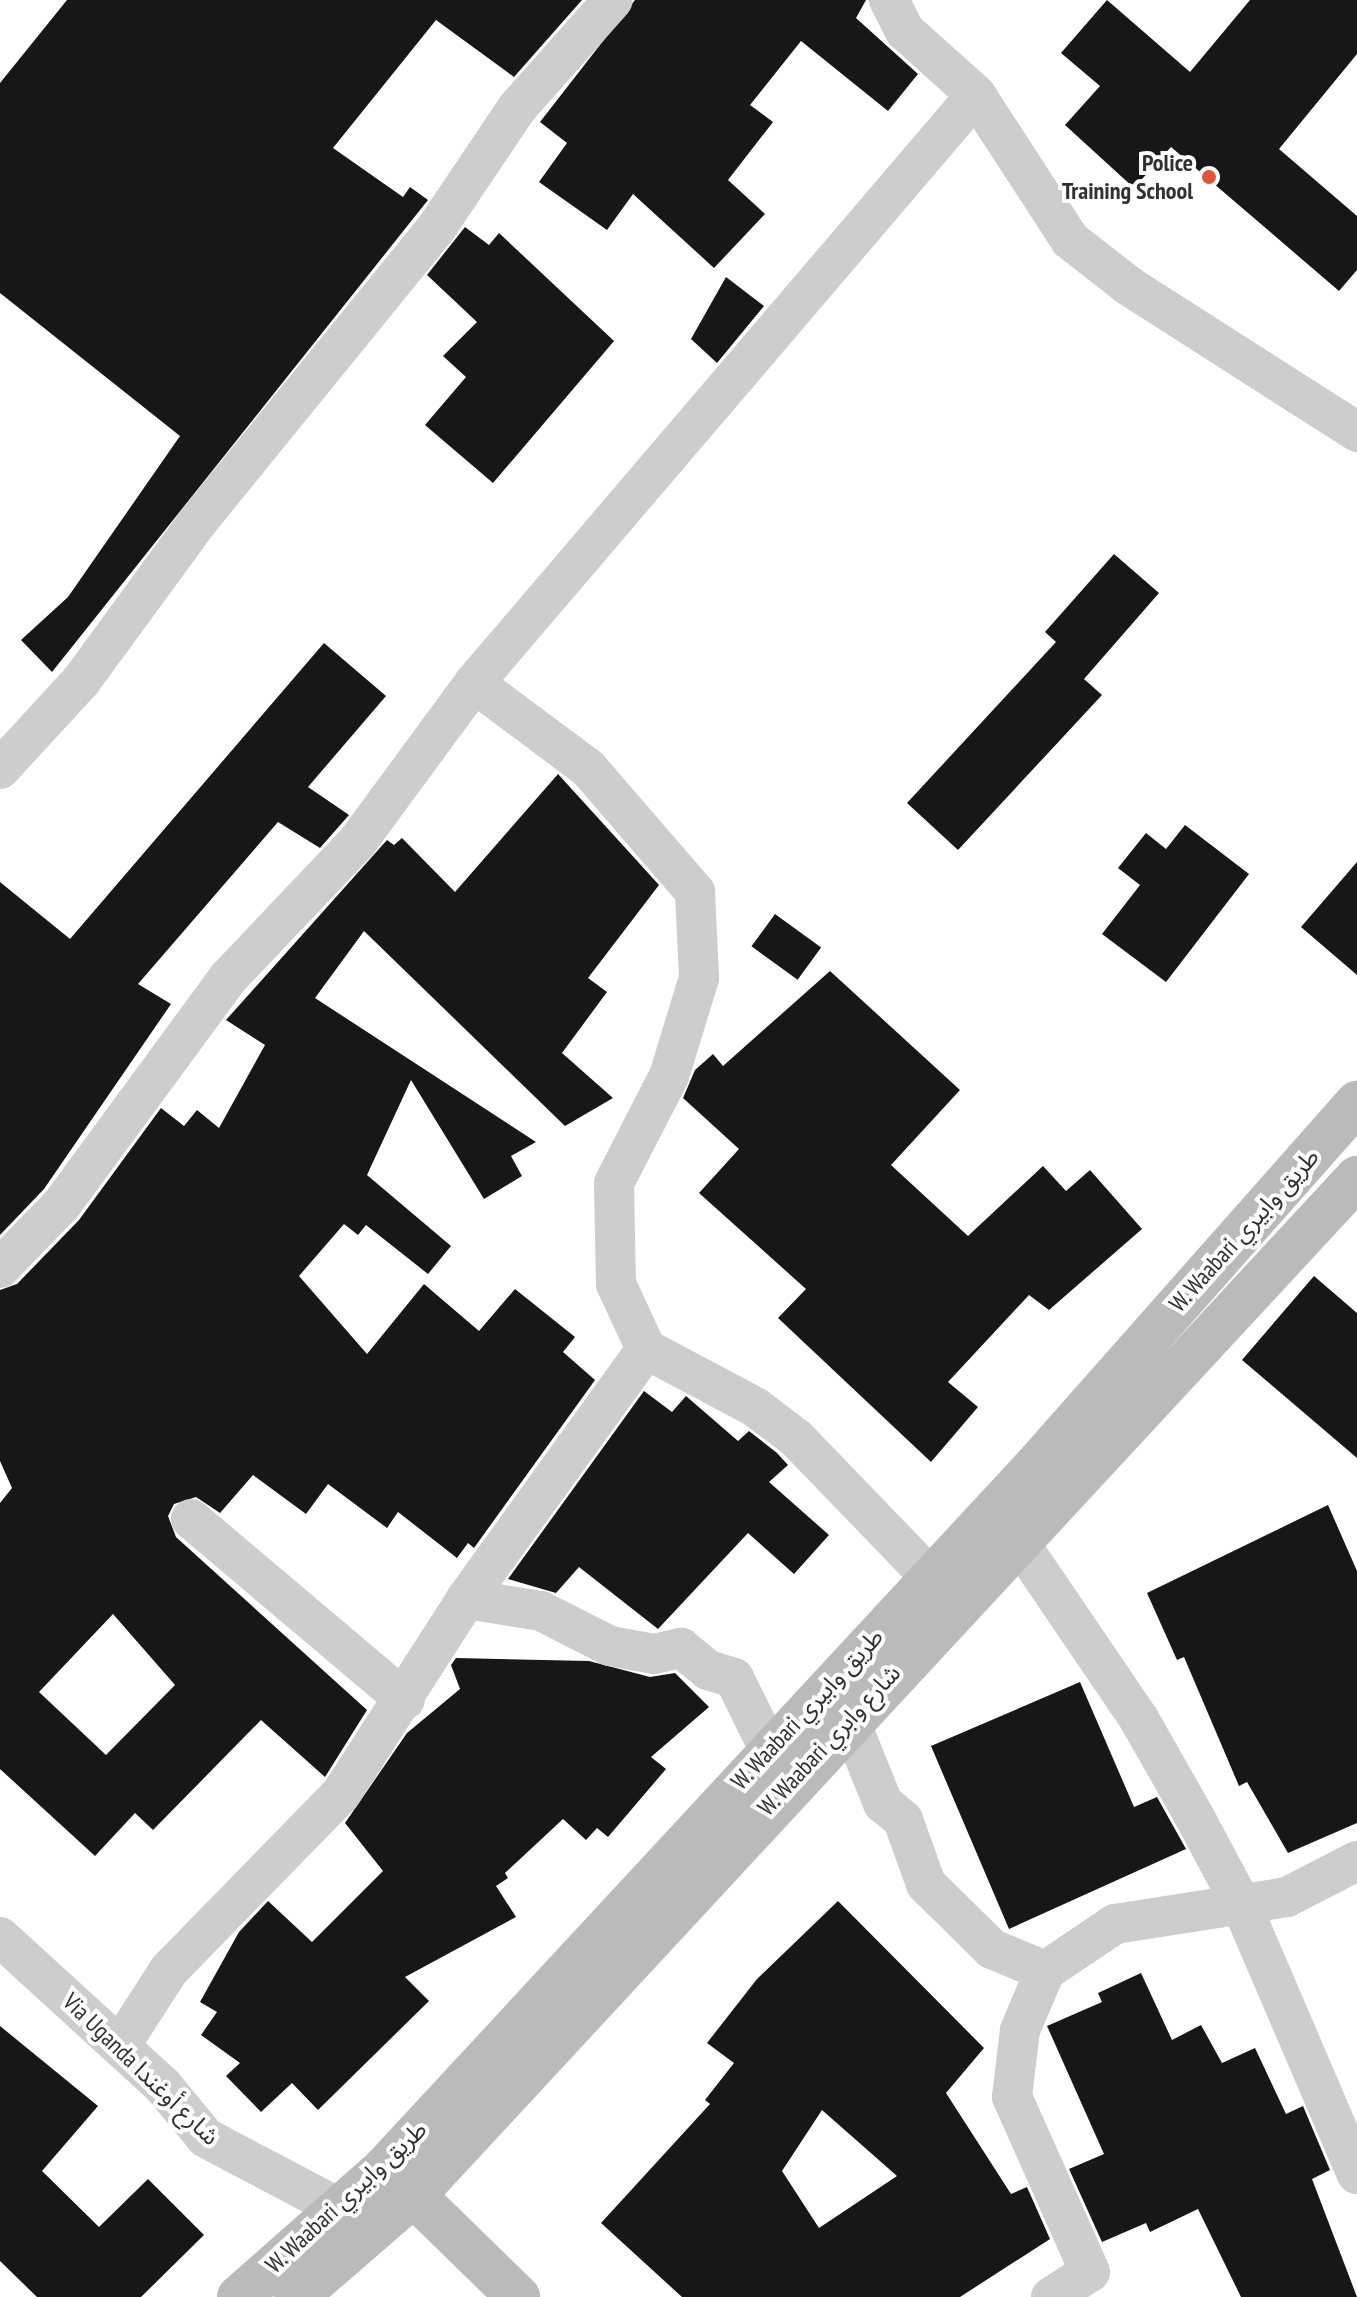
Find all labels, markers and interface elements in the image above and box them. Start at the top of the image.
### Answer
place label: Police Training School [1062,149,1193,205]
marker: Police Training School [1200,168,1218,186]
street label: W. Waabari طريق وابيري [1162,1142,1326,1318]
street label: W. Waabari طريق وابيري [724,1622,890,1796]
street label: W. Waabari شارع وابري [751,1658,907,1822]
street label: Via Uganda شارع أوغندا [57,1987,225,2151]
street label: W. Waabari طريق وابيري [259,2114,433,2280]

